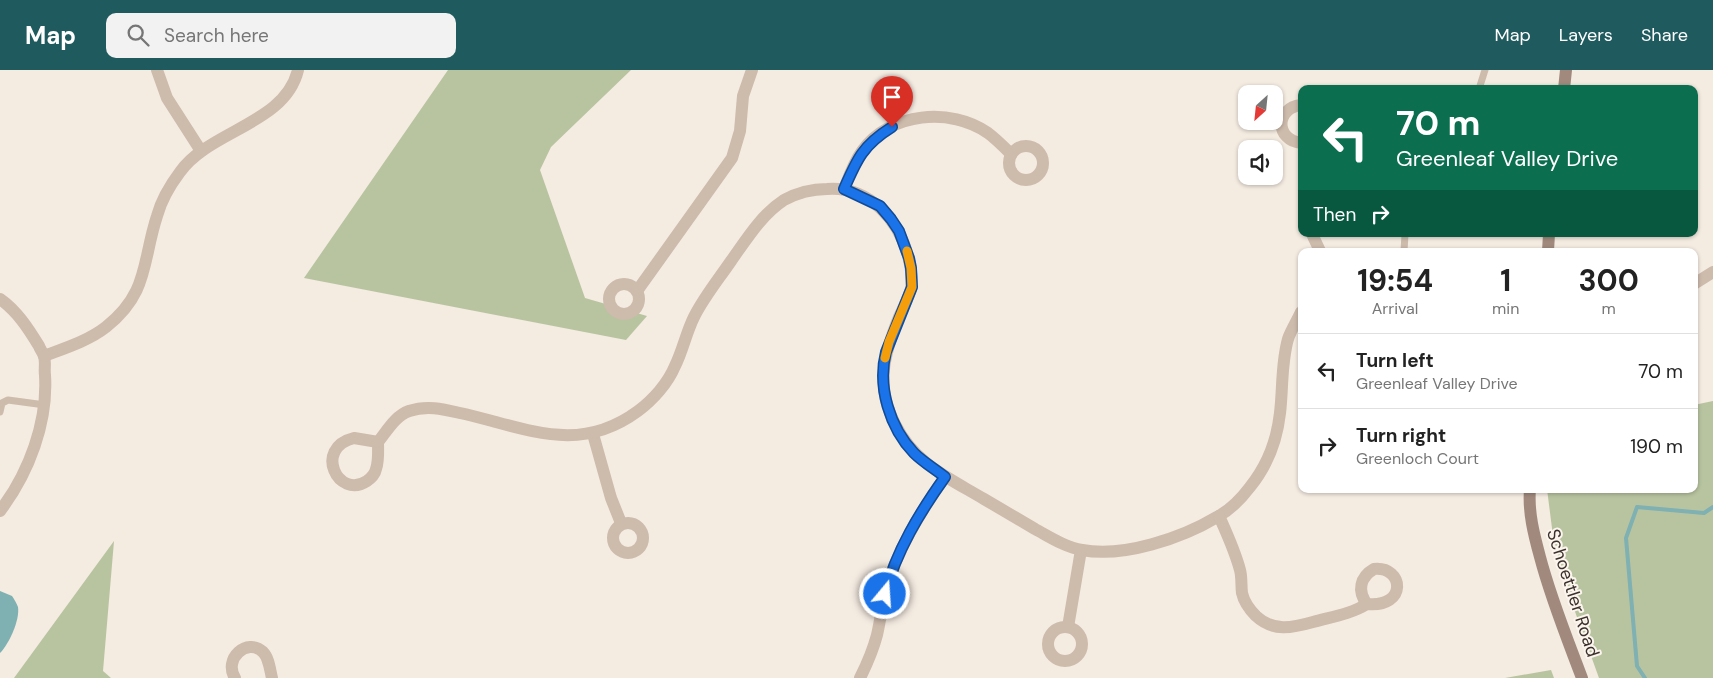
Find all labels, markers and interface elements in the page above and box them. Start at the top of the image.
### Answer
search box [106,13,456,58]
text: Map [25,20,76,51]
icon: search [124,21,152,49]
text: Search here [164,23,269,48]
text: Map [1495,23,1531,47]
text: Layers [1559,23,1613,47]
text: Share [1641,23,1688,47]
pin [871,76,913,127]
icon: arrive [878,83,906,111]
north arrow [1238,85,1282,130]
map controls [1238,85,1283,185]
text: 70 m [1396,100,1480,146]
icon: left [1313,105,1378,170]
button: sound [1238,140,1283,185]
text: Greenleaf Valley Drive [1396,144,1618,173]
icon: right [1366,200,1394,228]
text: Then [1313,202,1356,227]
text: 19:54 [1357,261,1433,300]
text: 1 [1500,261,1511,300]
text: 300 [1579,261,1639,300]
text: Arrival [1372,298,1418,319]
text: min [1492,298,1519,319]
text: m [1602,298,1616,319]
text: Turn left [1356,348,1434,373]
icon: left [1313,357,1341,385]
text: 70 m [1638,359,1683,384]
text: Greenleaf Valley Drive [1356,373,1518,394]
text: Turn right [1356,423,1446,448]
icon: right [1313,432,1341,460]
text: 190 m [1630,434,1683,459]
text: Greenloch Court [1356,448,1479,469]
street label: Schoettler Road [1541,526,1605,660]
position arrow [858,567,910,619]

